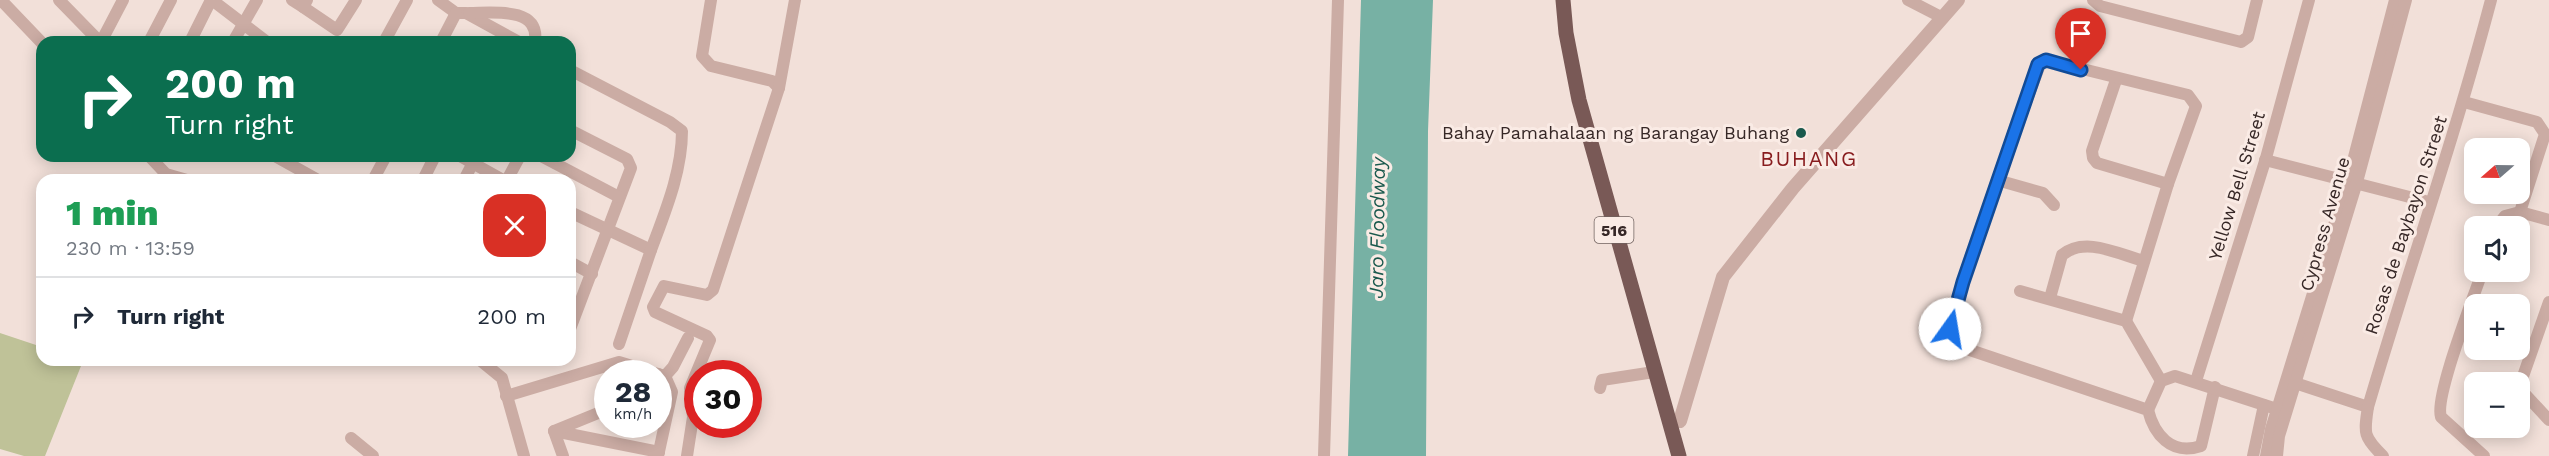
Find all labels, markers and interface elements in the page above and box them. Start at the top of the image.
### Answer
pin [2055,8,2106,70]
icon: arrive [2064,17,2097,50]
text: 200 m [165,59,296,108]
icon: right [66,60,144,138]
street label: Yellow Bell Street [2204,108,2269,263]
text: Turn right [165,109,294,141]
street label: Rosas de Baybayon Street [2360,112,2451,337]
place label: Bahay Pamahalaan ng Barangay Buhang [1442,122,1789,143]
marker: Bahay Pamahalaan ng Barangay Buhang [1794,126,1808,140]
north arrow [2464,138,2530,204]
map controls [2464,138,2530,438]
district label: BUHANG [1760,146,1858,171]
street label: Cypress Avenue [2295,154,2354,293]
water label: Jaro Floodway [1364,155,1390,299]
text: 1 min [66,192,159,234]
button: close [483,194,546,257]
button: sound [2464,216,2530,282]
road number: 516 [1594,217,1634,243]
text: 230 m · 13:59 [66,236,195,260]
button: + [2464,294,2530,360]
position arrow [1918,297,1982,361]
icon: right [66,300,99,333]
text: Turn right [117,304,224,329]
text: 200 m [477,304,546,329]
speed limit sign: 30 [684,360,762,438]
button: − [2464,372,2530,438]
text: 28 [615,374,651,409]
text: km/h [614,405,652,423]

